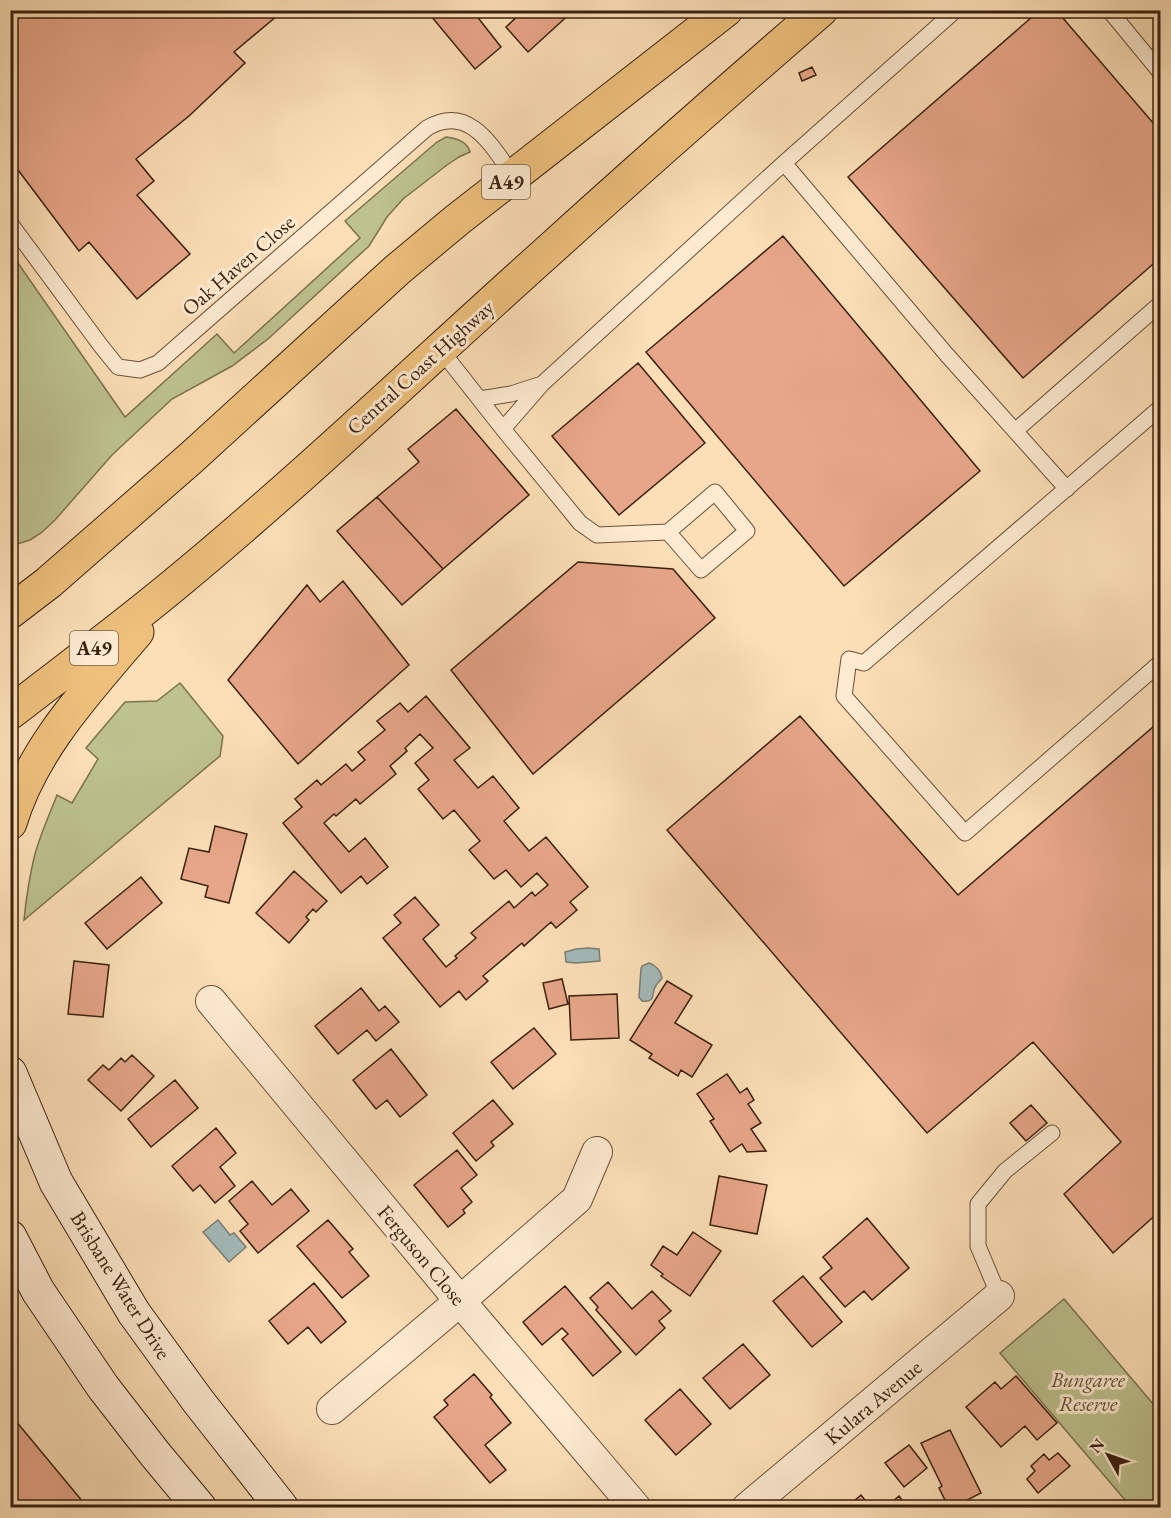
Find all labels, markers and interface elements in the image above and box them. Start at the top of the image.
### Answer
road number: A49 [482,165,530,199]
street label: Oak Haven Close [176,209,300,321]
street label: Central Coast Highway [341,293,500,440]
road number: A49 [70,631,118,665]
street label: Ferguson Close [372,1199,472,1311]
street label: Brisbane Water Drive [65,1206,177,1364]
street label: Kulara Avenue [819,1354,927,1450]
park label: Bungaree Reserve [1050,1366,1126,1417]
north arrow [1078,1425,1138,1485]
text: N [1085,1434,1109,1457]

